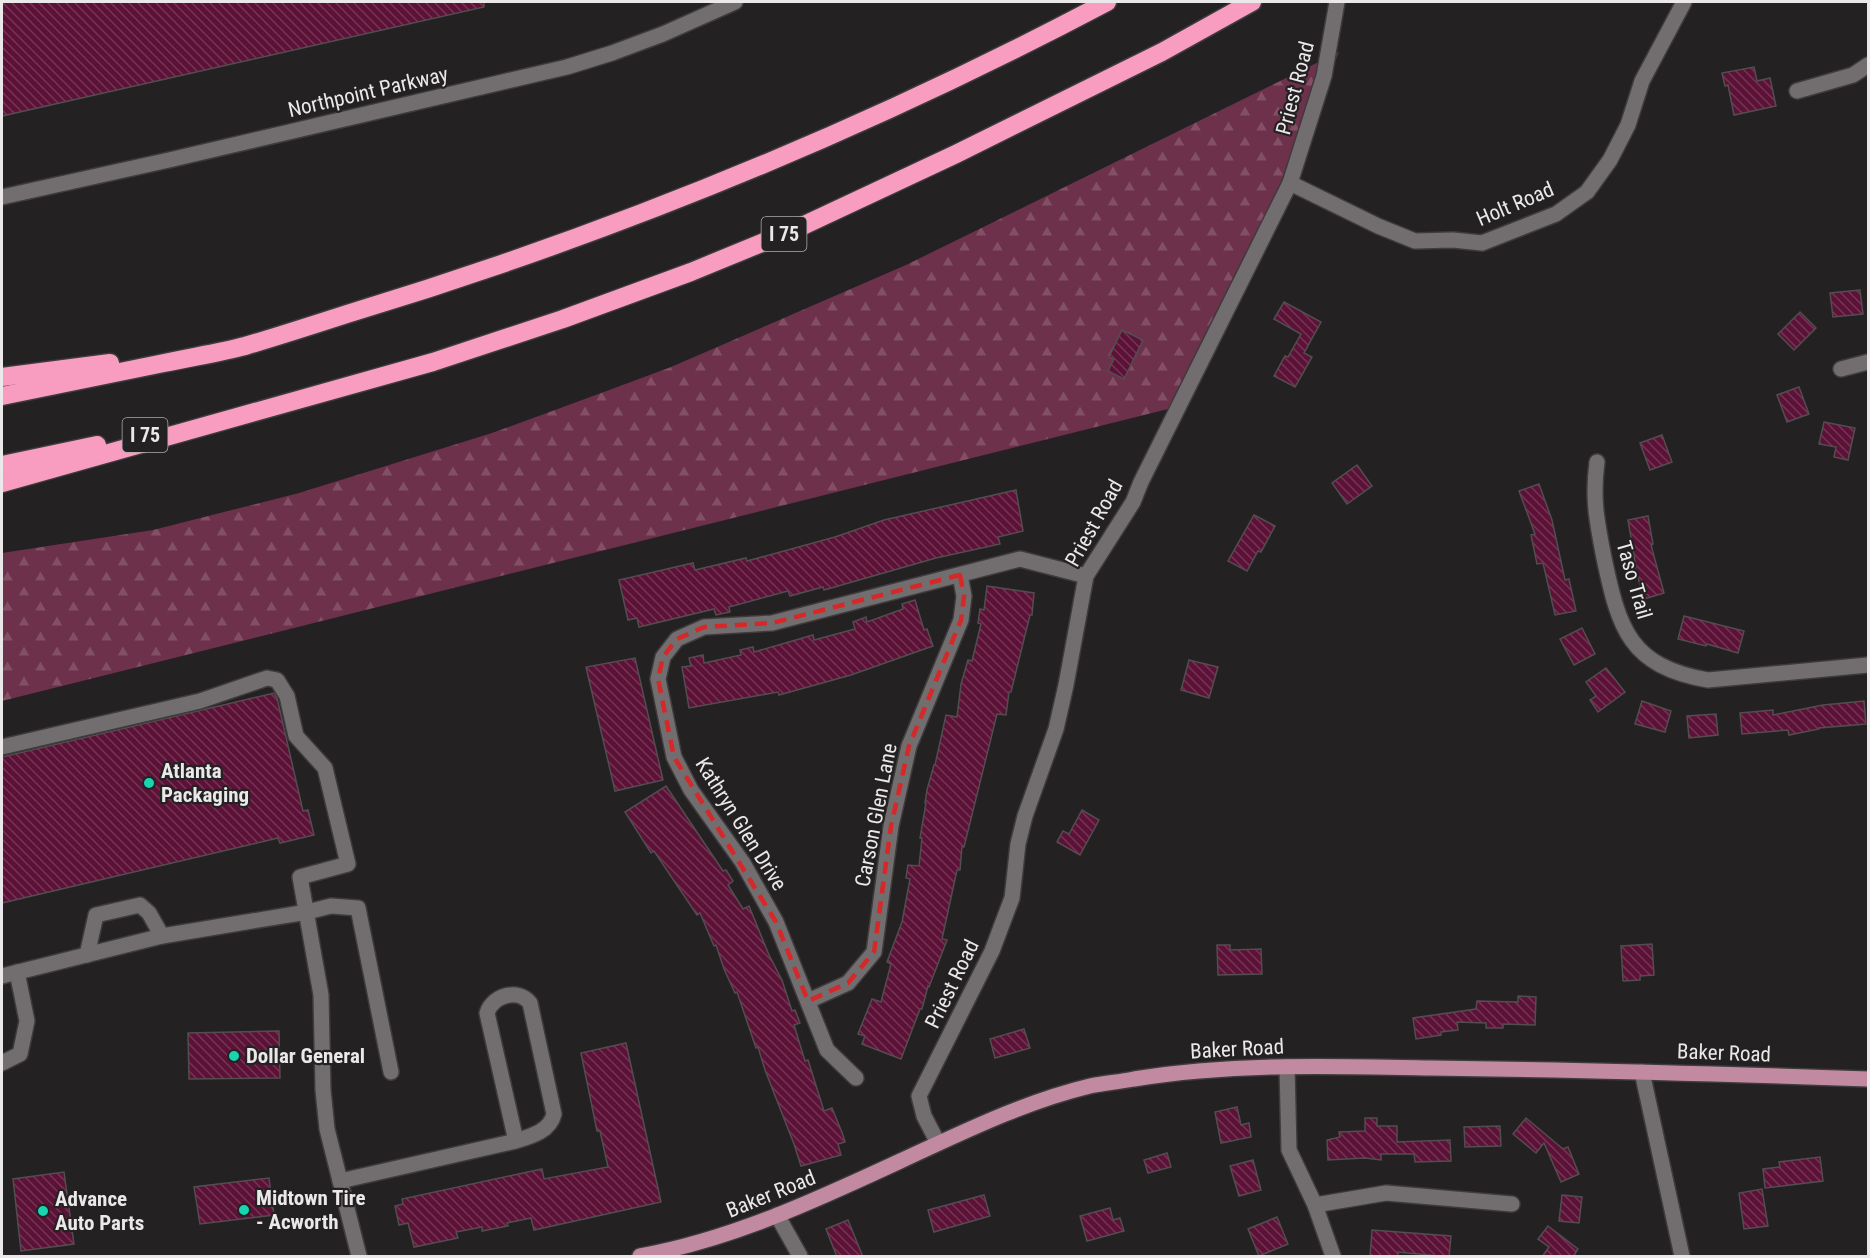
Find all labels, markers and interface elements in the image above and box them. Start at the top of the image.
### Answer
street label: Priest Road [1271,39,1319,137]
street label: Northpoint Parkway [286,62,451,122]
street label: Holt Road [1473,177,1557,231]
road number: I 75 [762,217,806,251]
road number: I 75 [122,418,168,452]
street label: Priest Road [1060,475,1128,571]
street label: Taso Trail [1611,538,1657,622]
street label: Carson Glen Lane [850,741,902,889]
street label: Kathryn Glen Drive [691,753,792,895]
place label: Atlanta Packaging [161,759,249,807]
marker: Atlanta Packaging [142,776,156,790]
street label: Priest Road [920,936,984,1032]
street label: Baker Road [1189,1035,1285,1063]
street label: Baker Road [1677,1039,1771,1067]
place label: Dollar General [246,1044,365,1068]
marker: Dollar General [227,1049,241,1063]
street label: Baker Road [723,1165,819,1223]
place label: Midtown Tire - Acworth [256,1186,366,1234]
place label: Advance Auto Parts [55,1187,144,1235]
marker: Midtown Tire - Acworth [237,1203,251,1217]
marker: Advance Auto Parts [36,1204,50,1218]

